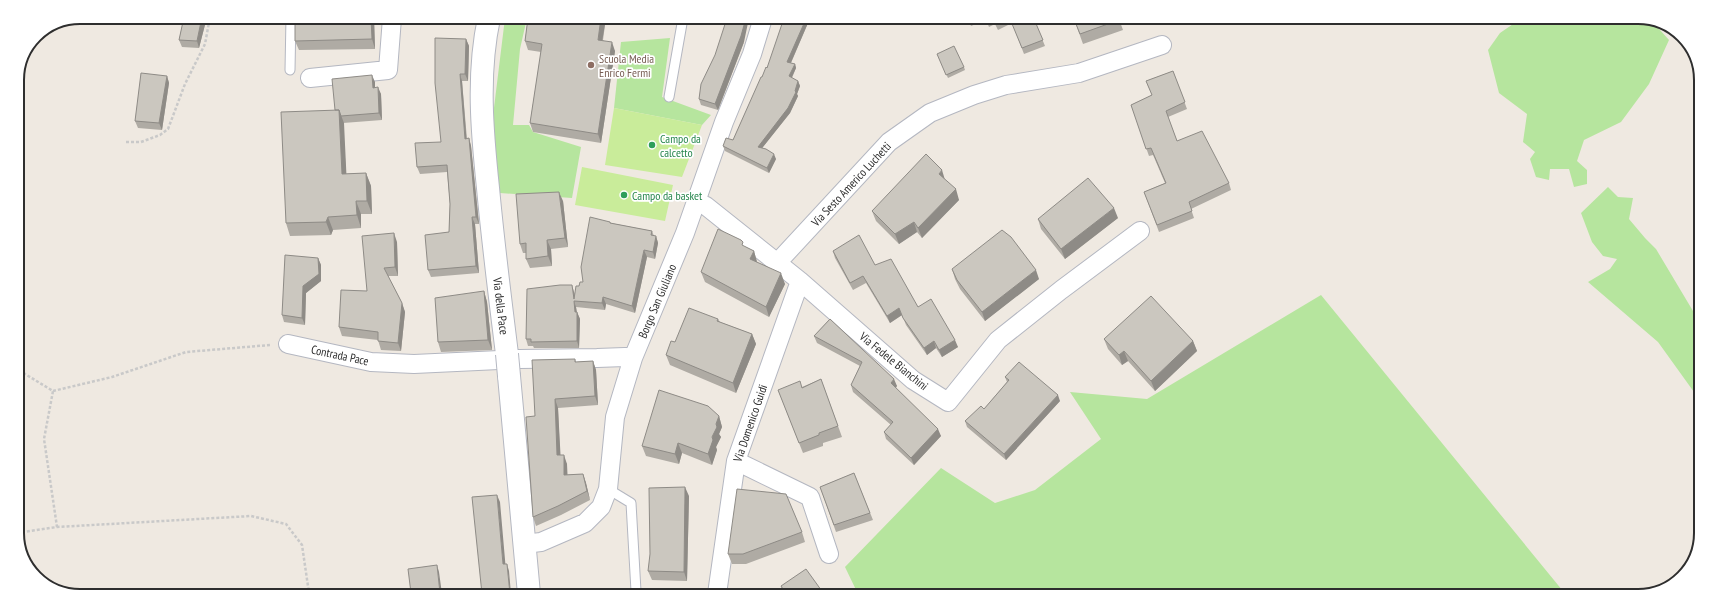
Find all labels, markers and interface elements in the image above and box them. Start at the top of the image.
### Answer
place label: Scuola Media Enrico Fermi [599,51,654,80]
marker: Scuola Media Enrico Fermi [586,60,596,70]
place label: Campo da calcetto [660,131,701,160]
street label: Via Sesto Americo Luchetti [807,139,894,230]
marker: Campo da calcetto [647,140,657,150]
place label: Campo da basket [632,188,703,203]
marker: Campo da basket [619,190,629,200]
street label: Borgo San Giuliano [635,262,679,340]
street label: Via della Pace [490,276,512,335]
street label: Via Fedele Bianchini [856,328,931,393]
street label: Contrada Pace [310,342,370,368]
street label: Via Domenico Guidi [729,382,770,465]

